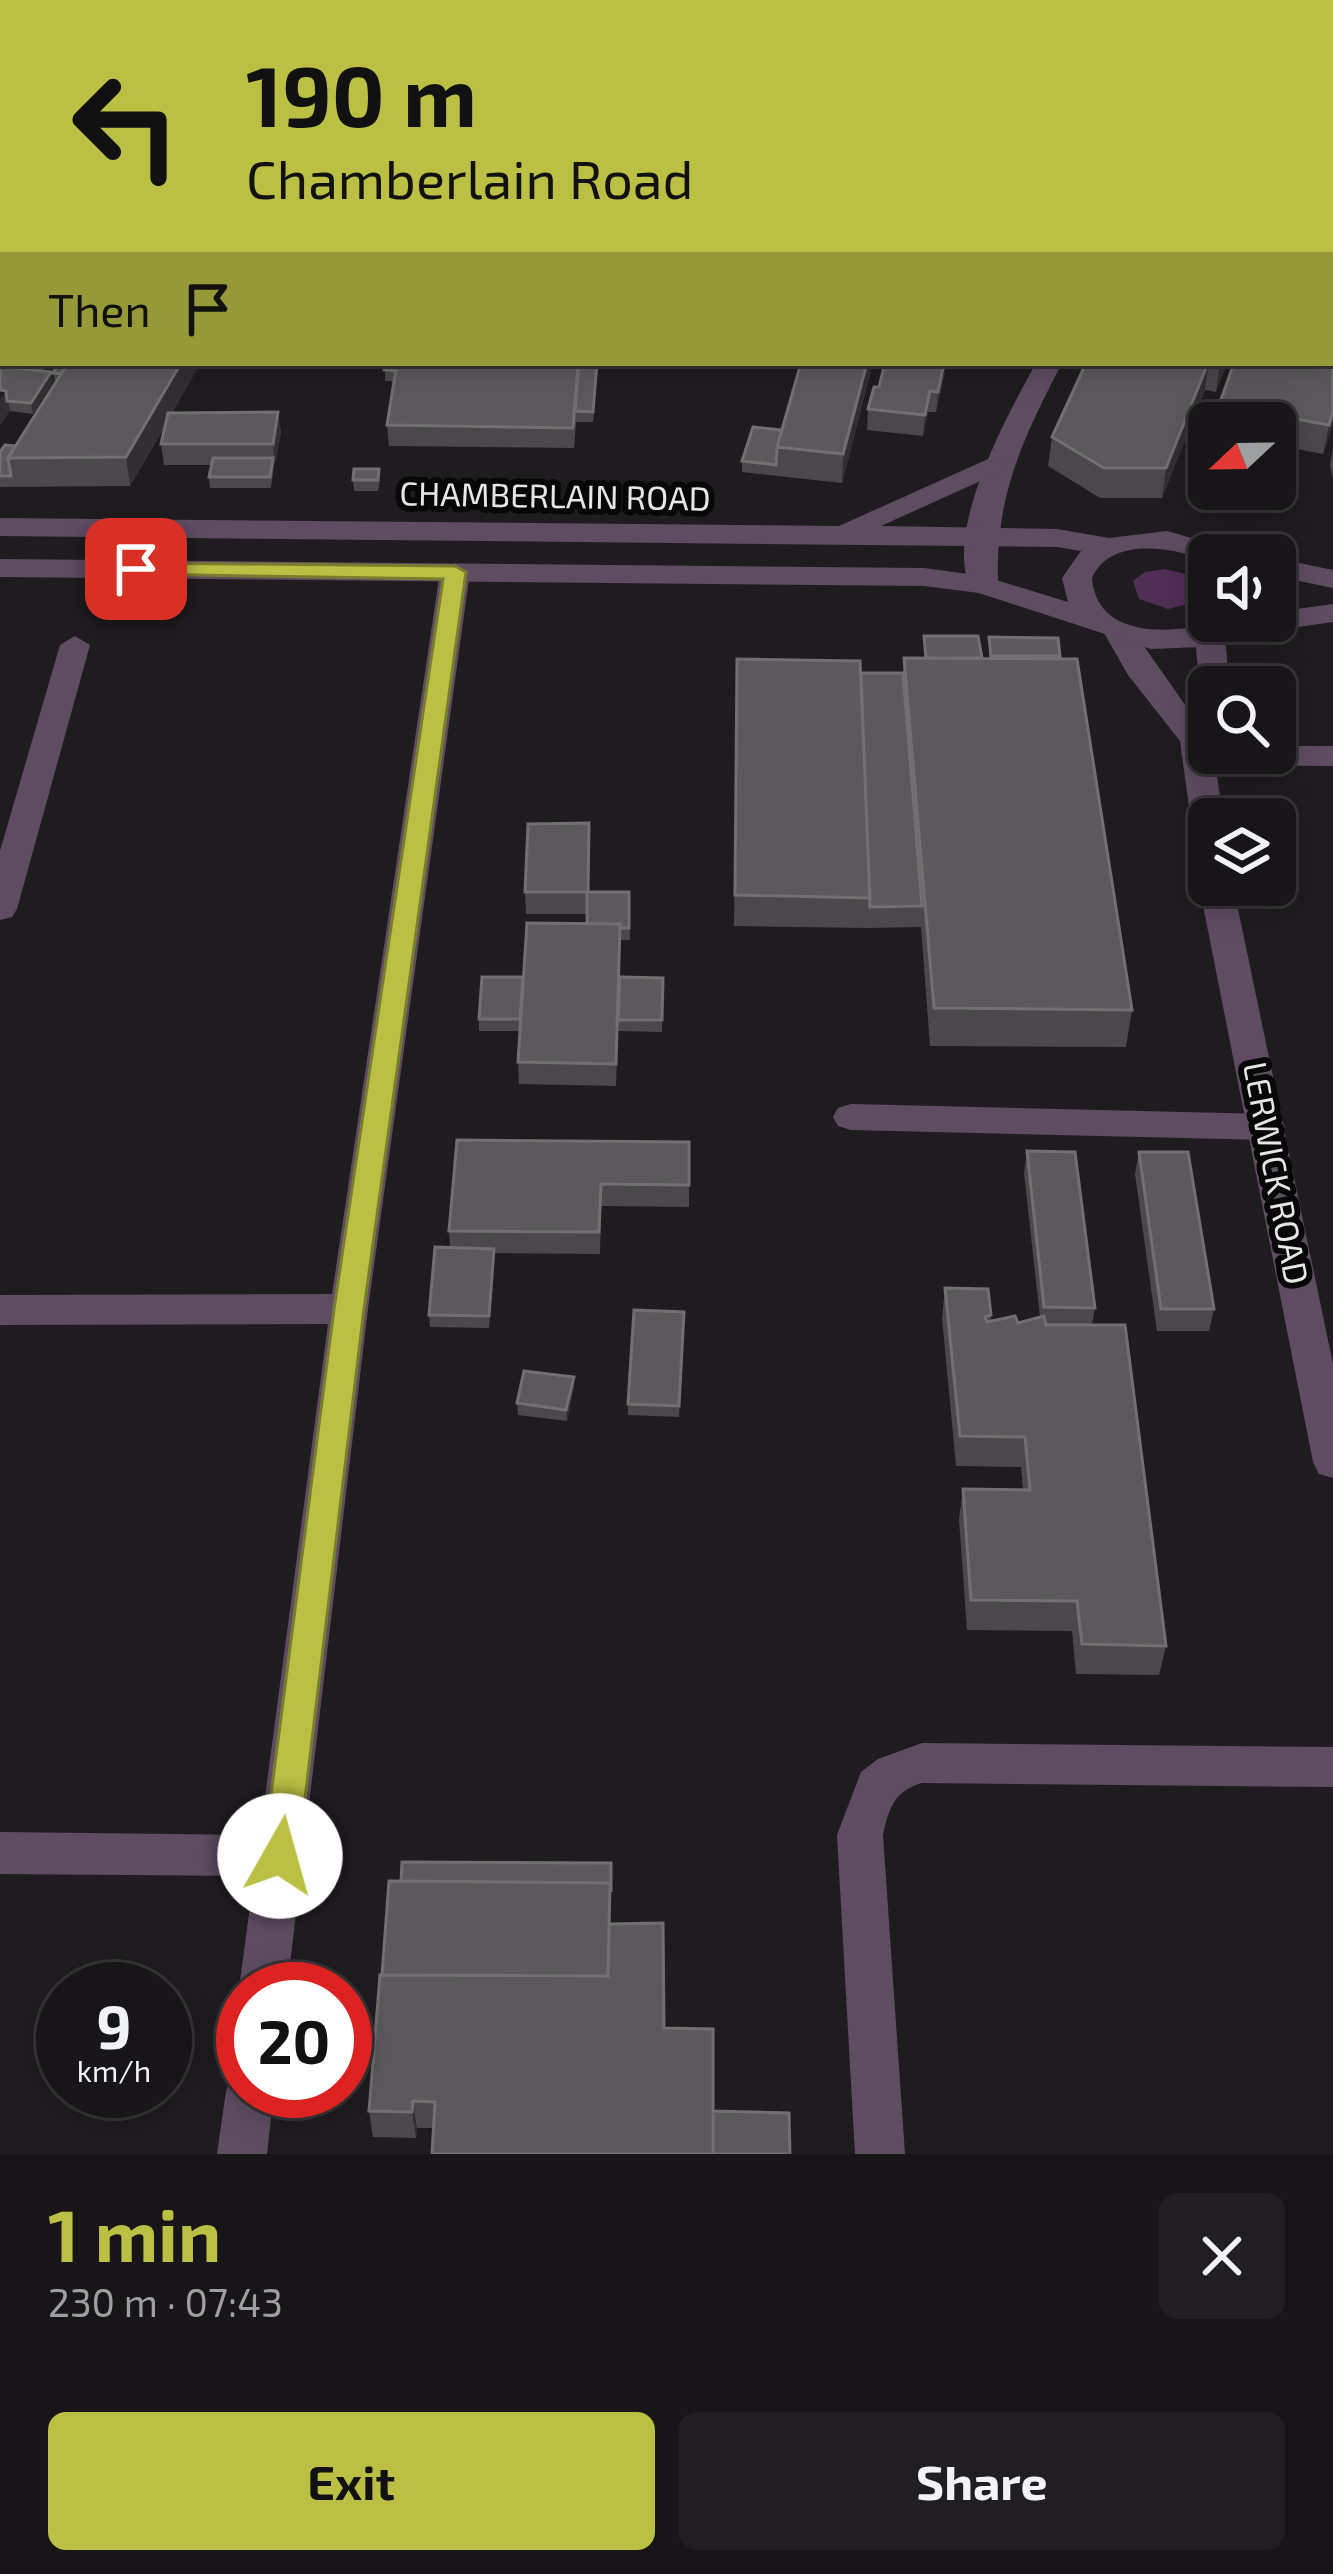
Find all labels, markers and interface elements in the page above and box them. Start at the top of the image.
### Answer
text: 190 m [246,43,477,144]
icon: left [48,48,204,204]
text: Chamberlain Road [246,145,693,210]
icon: arrive [175,276,241,342]
text: Then [48,282,151,336]
north arrow [1188,402,1296,510]
map controls [1188,402,1296,906]
street label: CHAMBERLAIN ROAD [399,472,711,518]
pin [85,518,187,620]
button: sound [1188,534,1296,642]
icon: arrive [103,536,169,602]
button: search [1188,666,1296,774]
button: layers [1188,798,1296,906]
street label: LERWICK ROAD [1236,1058,1318,1287]
position arrow [217,1793,343,1919]
speed limit sign: 20 [216,1962,372,2118]
text: 9 [96,1989,132,2061]
text: km/h [77,2052,151,2088]
text: 1 min [48,2190,221,2276]
button: close [1159,2193,1285,2319]
text: 230 m · 07:43 [48,2278,283,2325]
button: Exit [48,2412,655,2550]
button: Share [679,2412,1285,2550]

